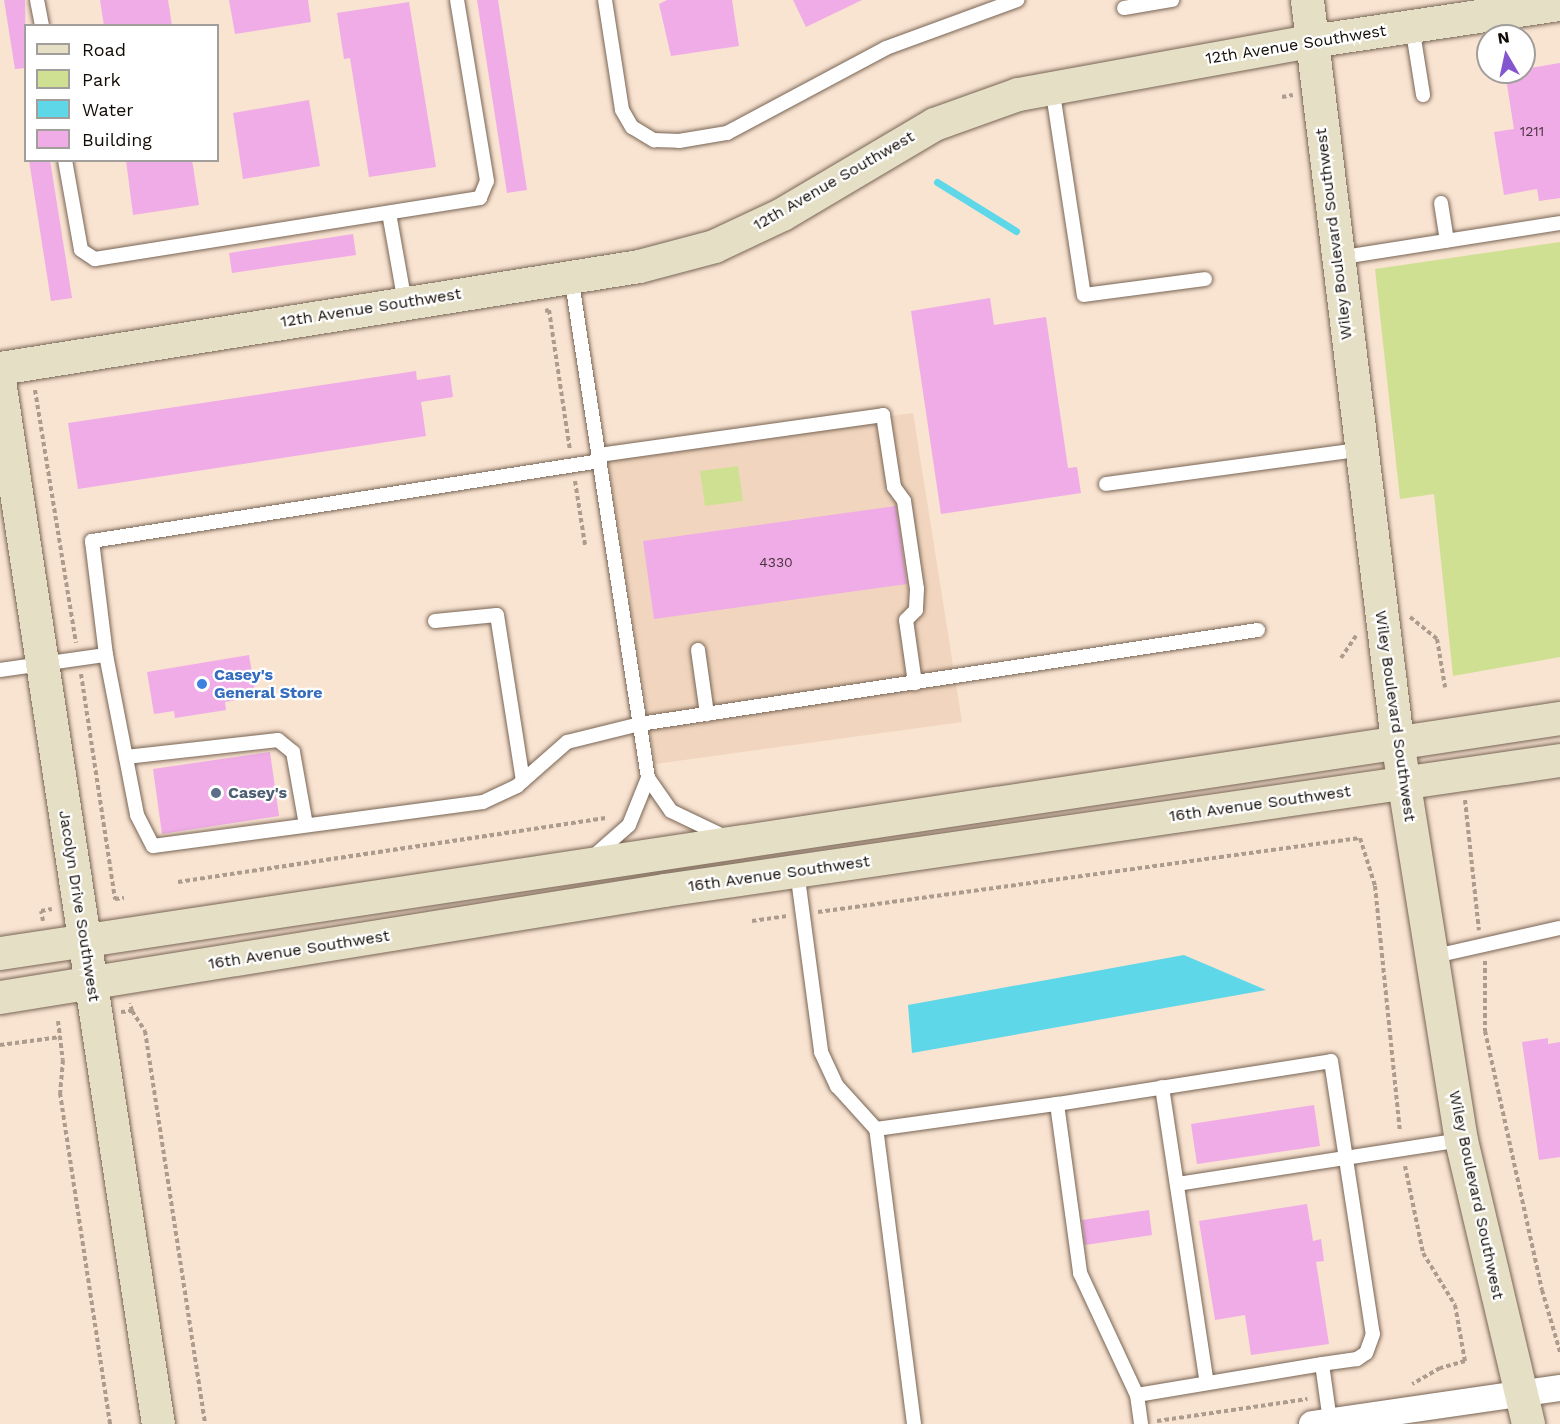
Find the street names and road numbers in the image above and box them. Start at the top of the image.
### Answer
street label: 12th Avenue Southwest [1204,21,1388,69]
street label: 12th Avenue Southwest [750,127,918,235]
street label: Wiley Boulevard Southwest [1311,127,1357,341]
street label: 12th Avenue Southwest [279,284,463,332]
street label: Wiley Boulevard Southwest [1371,609,1419,823]
street label: 16th Avenue Southwest [1168,782,1352,826]
street label: Jacolyn Drive Southwest [54,809,104,1003]
street label: 16th Avenue Southwest [687,852,871,896]
street label: 16th Avenue Southwest [207,926,391,974]
street label: Wiley Boulevard Southwest [1444,1089,1508,1301]

